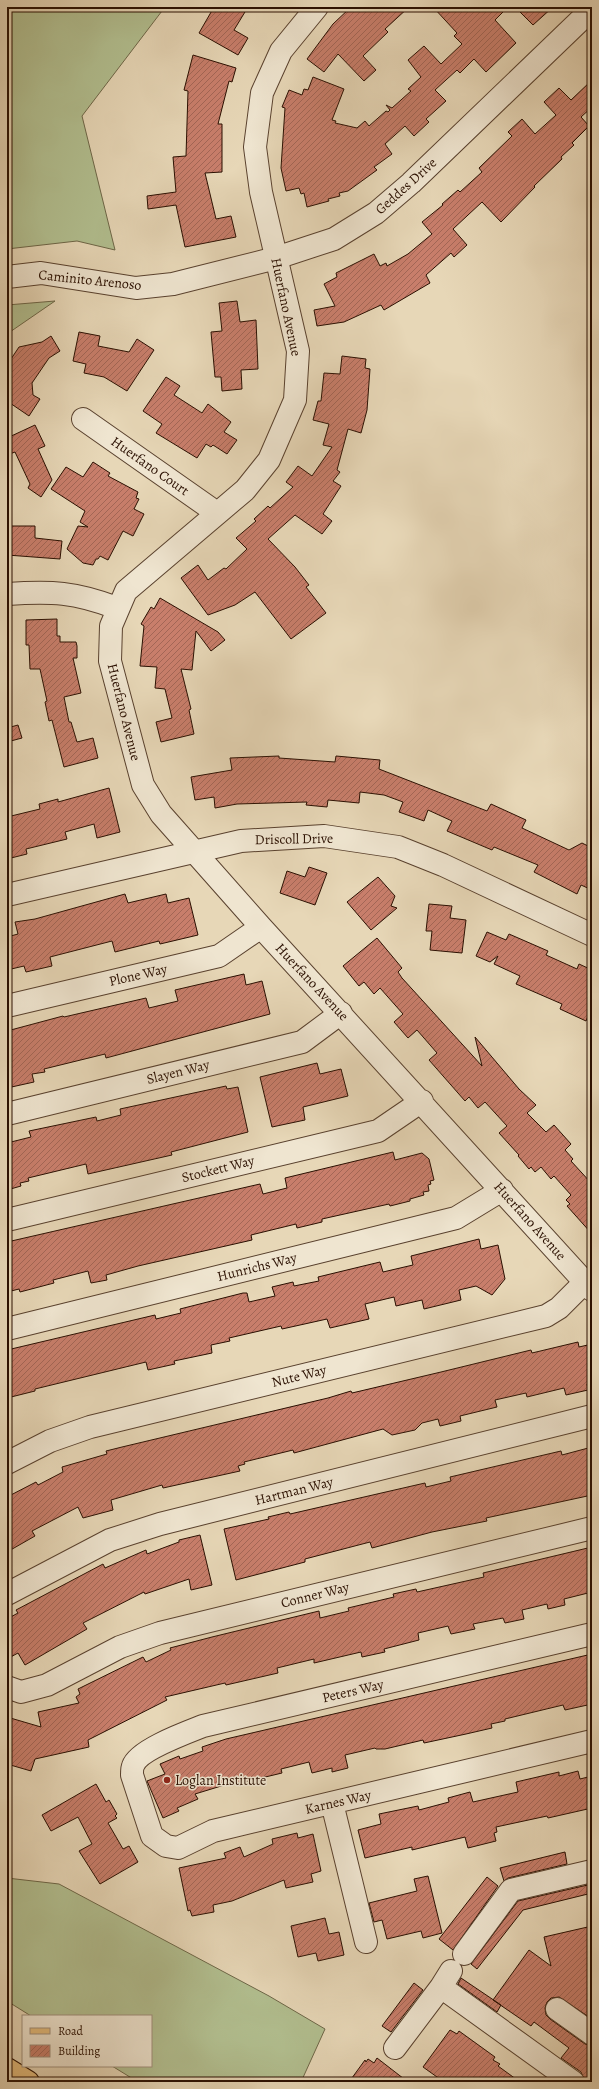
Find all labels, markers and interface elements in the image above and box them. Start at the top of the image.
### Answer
street label: Geddes Drive [371,153,441,219]
street label: Huerfano Avenue [266,256,306,358]
street label: Caminito Arenoso [38,265,142,295]
street label: Huerfano Court [107,432,193,500]
street label: Huerfano Avenue [103,661,145,763]
street label: Driscoll Drive [255,829,333,849]
street label: Huerfano Avenue [271,939,353,1025]
street label: Plone Way [107,959,170,991]
street label: Slayen Way [145,1055,212,1089]
street label: Stockett Way [180,1151,257,1187]
street label: Huerfano Avenue [490,1178,570,1264]
street label: Hunrichs Way [215,1248,299,1286]
street label: Nute Way [270,1360,329,1392]
street label: Hartman Way [253,1472,336,1510]
street label: Conner Way [279,1577,352,1613]
street label: Peters Way [320,1675,386,1707]
place label: Loglan Institute [175,1771,266,1790]
marker: Loglan Institute [162,1775,172,1785]
street label: Karnes Way [303,1785,374,1819]
legend [22,2015,152,2067]
text: Road [58,2023,84,2039]
text: Building [58,2043,100,2059]

